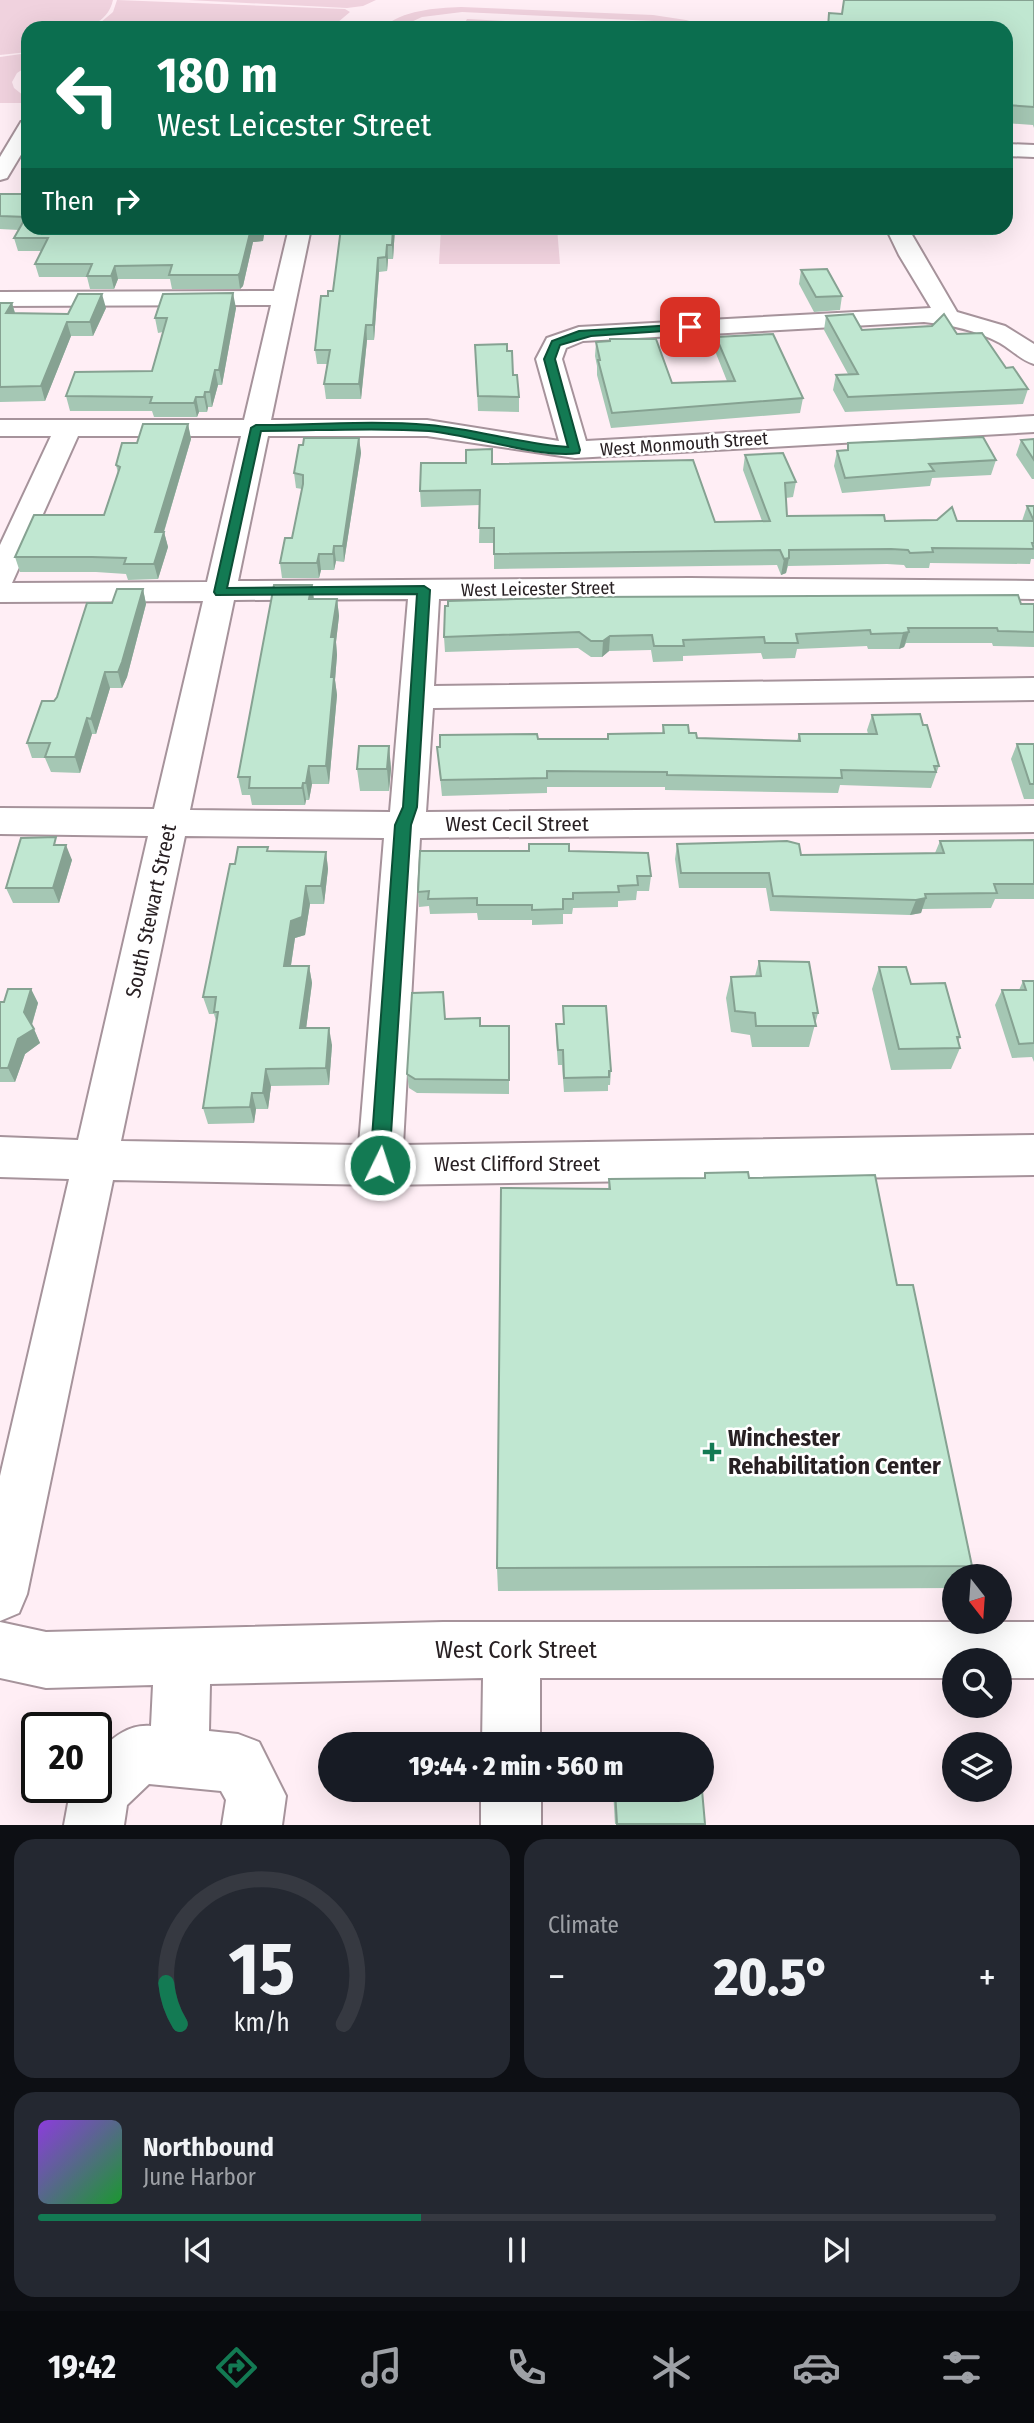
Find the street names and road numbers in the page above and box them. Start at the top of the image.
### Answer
street label: West Monmouth Street [599,427,769,461]
street label: West Leicester Street [461,577,615,601]
street label: West Cecil Street [445,811,589,837]
street label: South Stewart Street [120,822,182,1000]
street label: West Clifford Street [434,1151,600,1177]
street label: West Cork Street [435,1636,597,1664]

